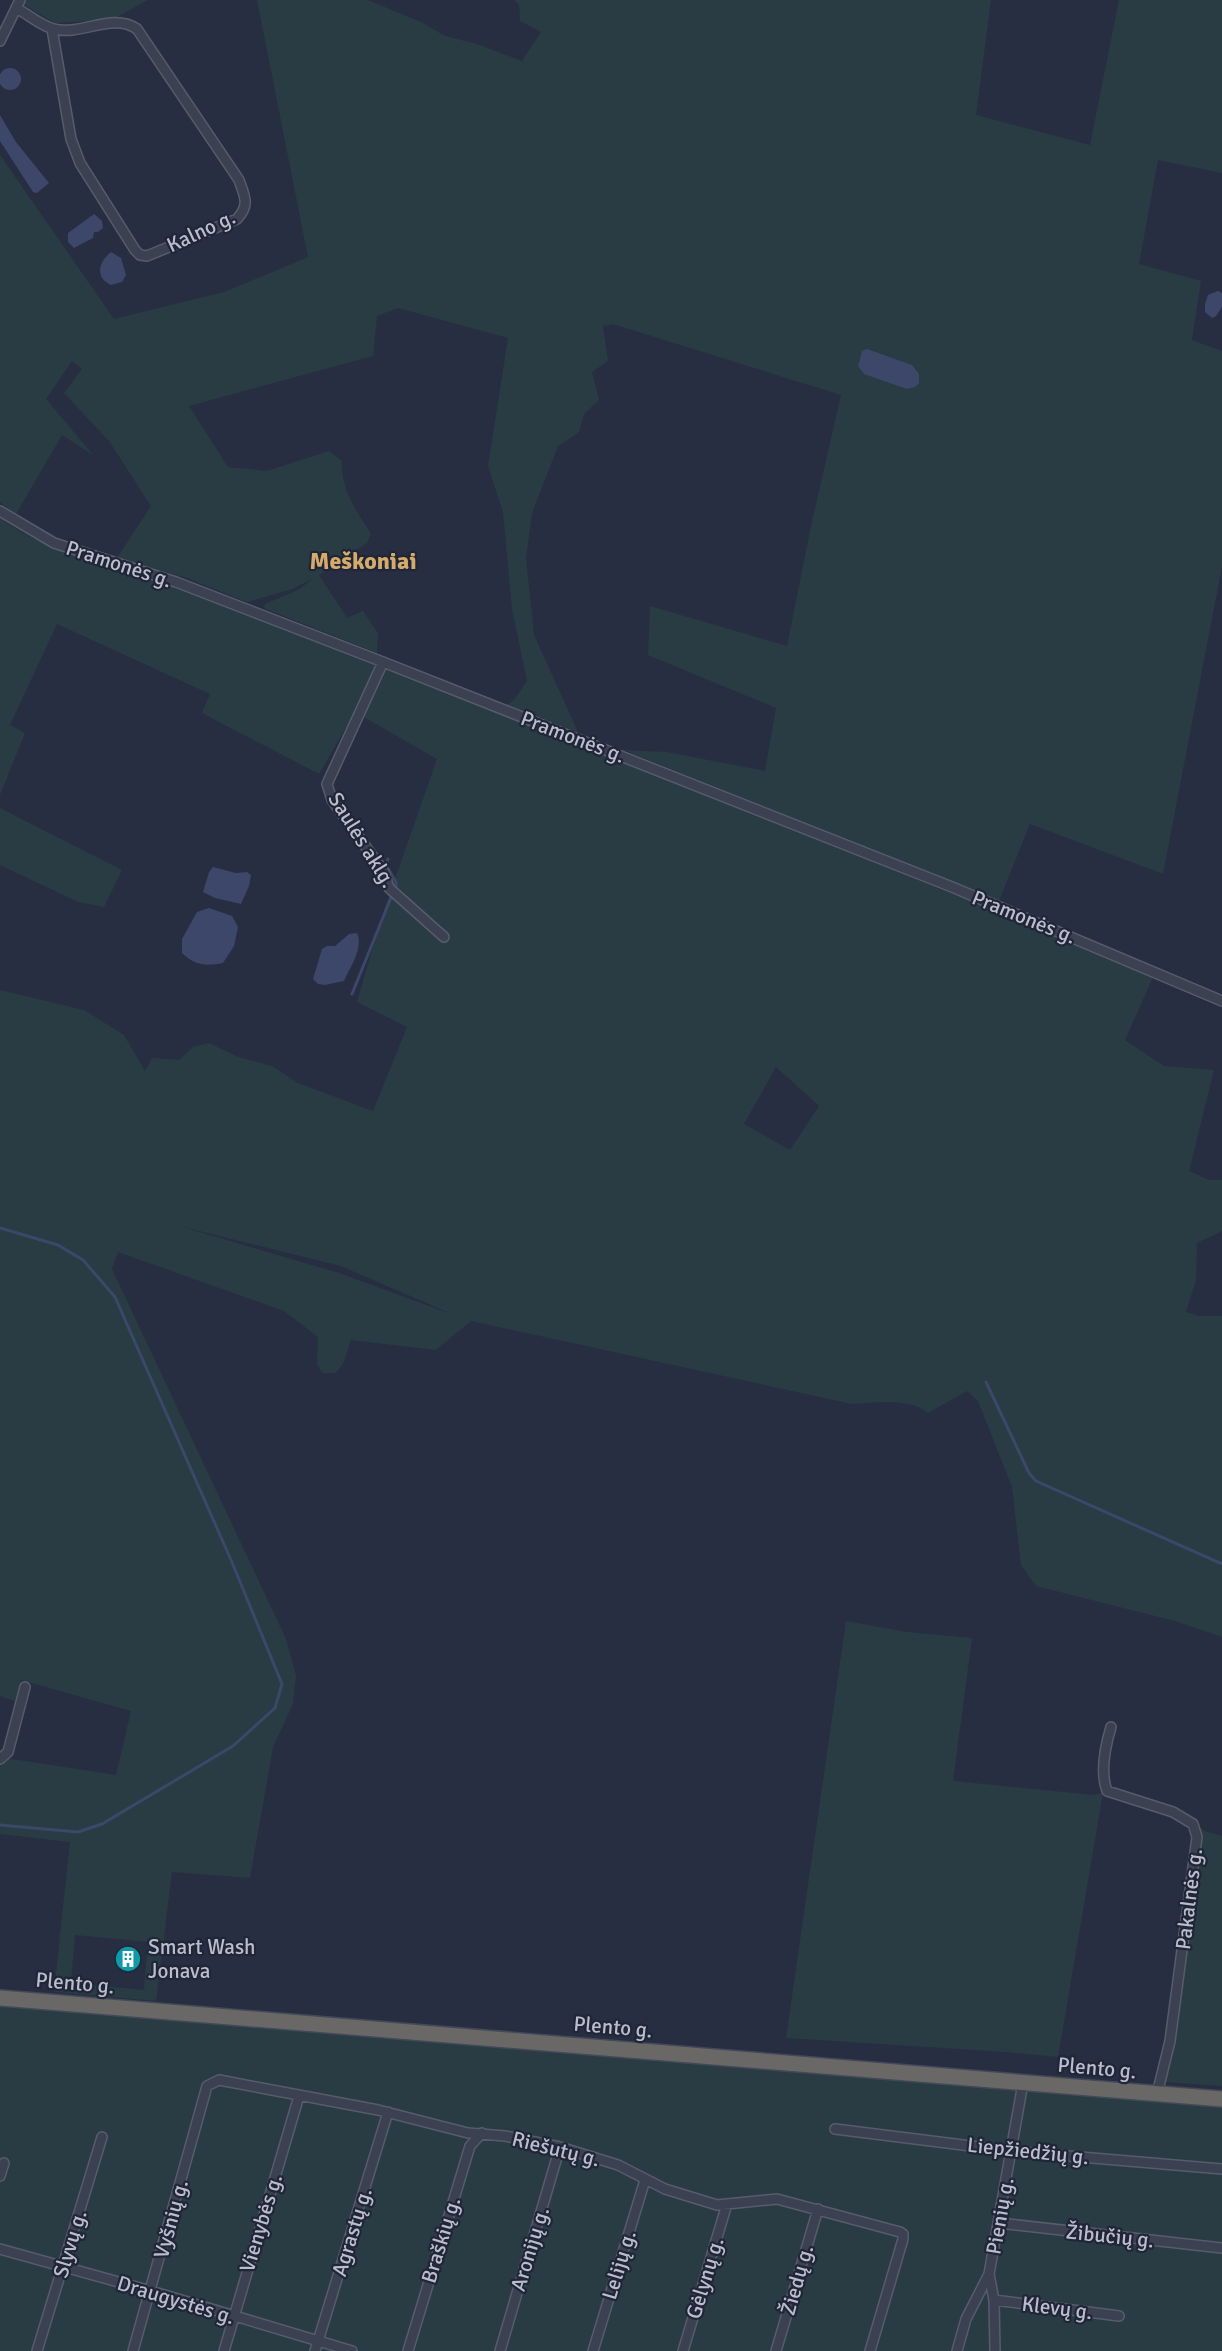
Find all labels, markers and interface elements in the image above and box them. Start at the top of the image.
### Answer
street label: Kalno g. [162,204,240,258]
street label: Pramonės g. [63,535,175,593]
district label: Meškoniai [309,546,417,576]
street label: Pramonės g. [517,705,629,769]
street label: Saulės aklg. [322,787,402,893]
street label: Pramonės g. [968,884,1080,950]
street label: Pakalnės g. [1170,1847,1208,1951]
place label: Smart Wash Jonava [148,1934,256,1984]
building icon: Smart Wash Jonava [113,1944,143,1974]
street label: Plento g. [34,1967,116,1999]
street label: Plento g. [572,2011,654,2043]
street label: Plento g. [1056,2052,1138,2084]
street label: Riešutų g. [509,2126,603,2172]
street label: Liepžiedžių g. [966,2132,1090,2170]
street label: Vienybės g. [234,2171,288,2275]
street label: Pienių g. [980,2175,1020,2257]
street label: Vyšnių g. [148,2177,194,2261]
street label: Agrastų g. [326,2185,378,2279]
street label: Braškių g. [416,2194,466,2286]
street label: Aronijų g. [505,2204,555,2294]
street label: Slyvų g. [47,2207,93,2281]
street label: Žibučių g. [1065,2218,1155,2254]
street label: Lelijų g. [596,2227,642,2303]
street label: Gėlynų g. [680,2234,730,2322]
street label: Žiedų g. [775,2242,819,2318]
street label: Draugystės g. [114,2270,238,2330]
street label: Klevų g. [1020,2291,1094,2325]

